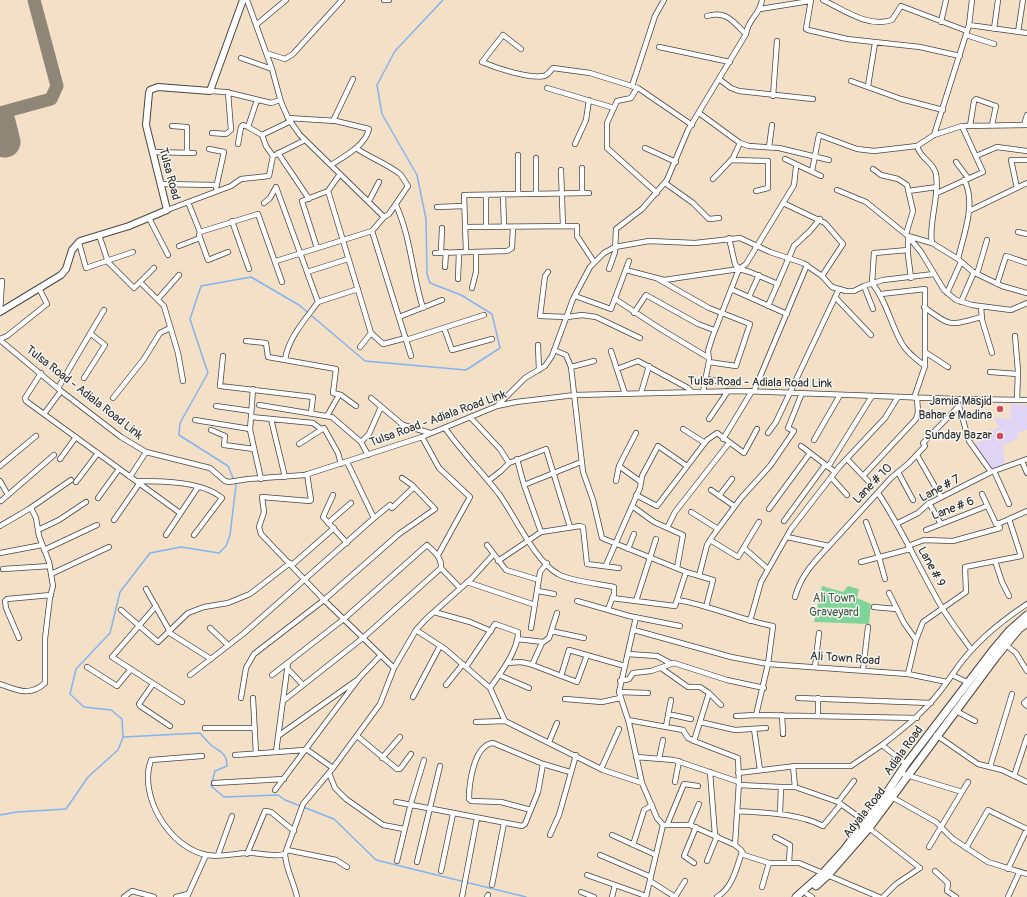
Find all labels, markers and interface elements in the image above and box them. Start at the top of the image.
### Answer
street label: Tulsa Road [155,146,183,202]
street label: Tulsa Road - Adiala Road Link [23,343,145,443]
street label: Tulsa Road - Adiala Road Link [688,375,832,391]
street label: Tulsa Road - Adiala Road Link [368,388,508,450]
place label: Jamia Masjid Bahar e Madina [919,395,992,423]
marker: Jamia Masjid Bahar e Madina [995,404,1005,414]
place label: Sunday Bazar [925,429,992,443]
marker: Sunday Bazar [995,431,1005,441]
street label: Lane # 10 [850,461,896,507]
street label: Lane # 7 [917,472,963,506]
street label: Lane # 6 [930,494,976,524]
street label: Lane # 9 [914,544,948,590]
park label: Ali Town Graveyard [809,592,859,620]
street label: Ali Town Road [809,649,881,669]
street label: Adiala Road [881,724,927,778]
street label: Adyala Road [841,785,889,841]

